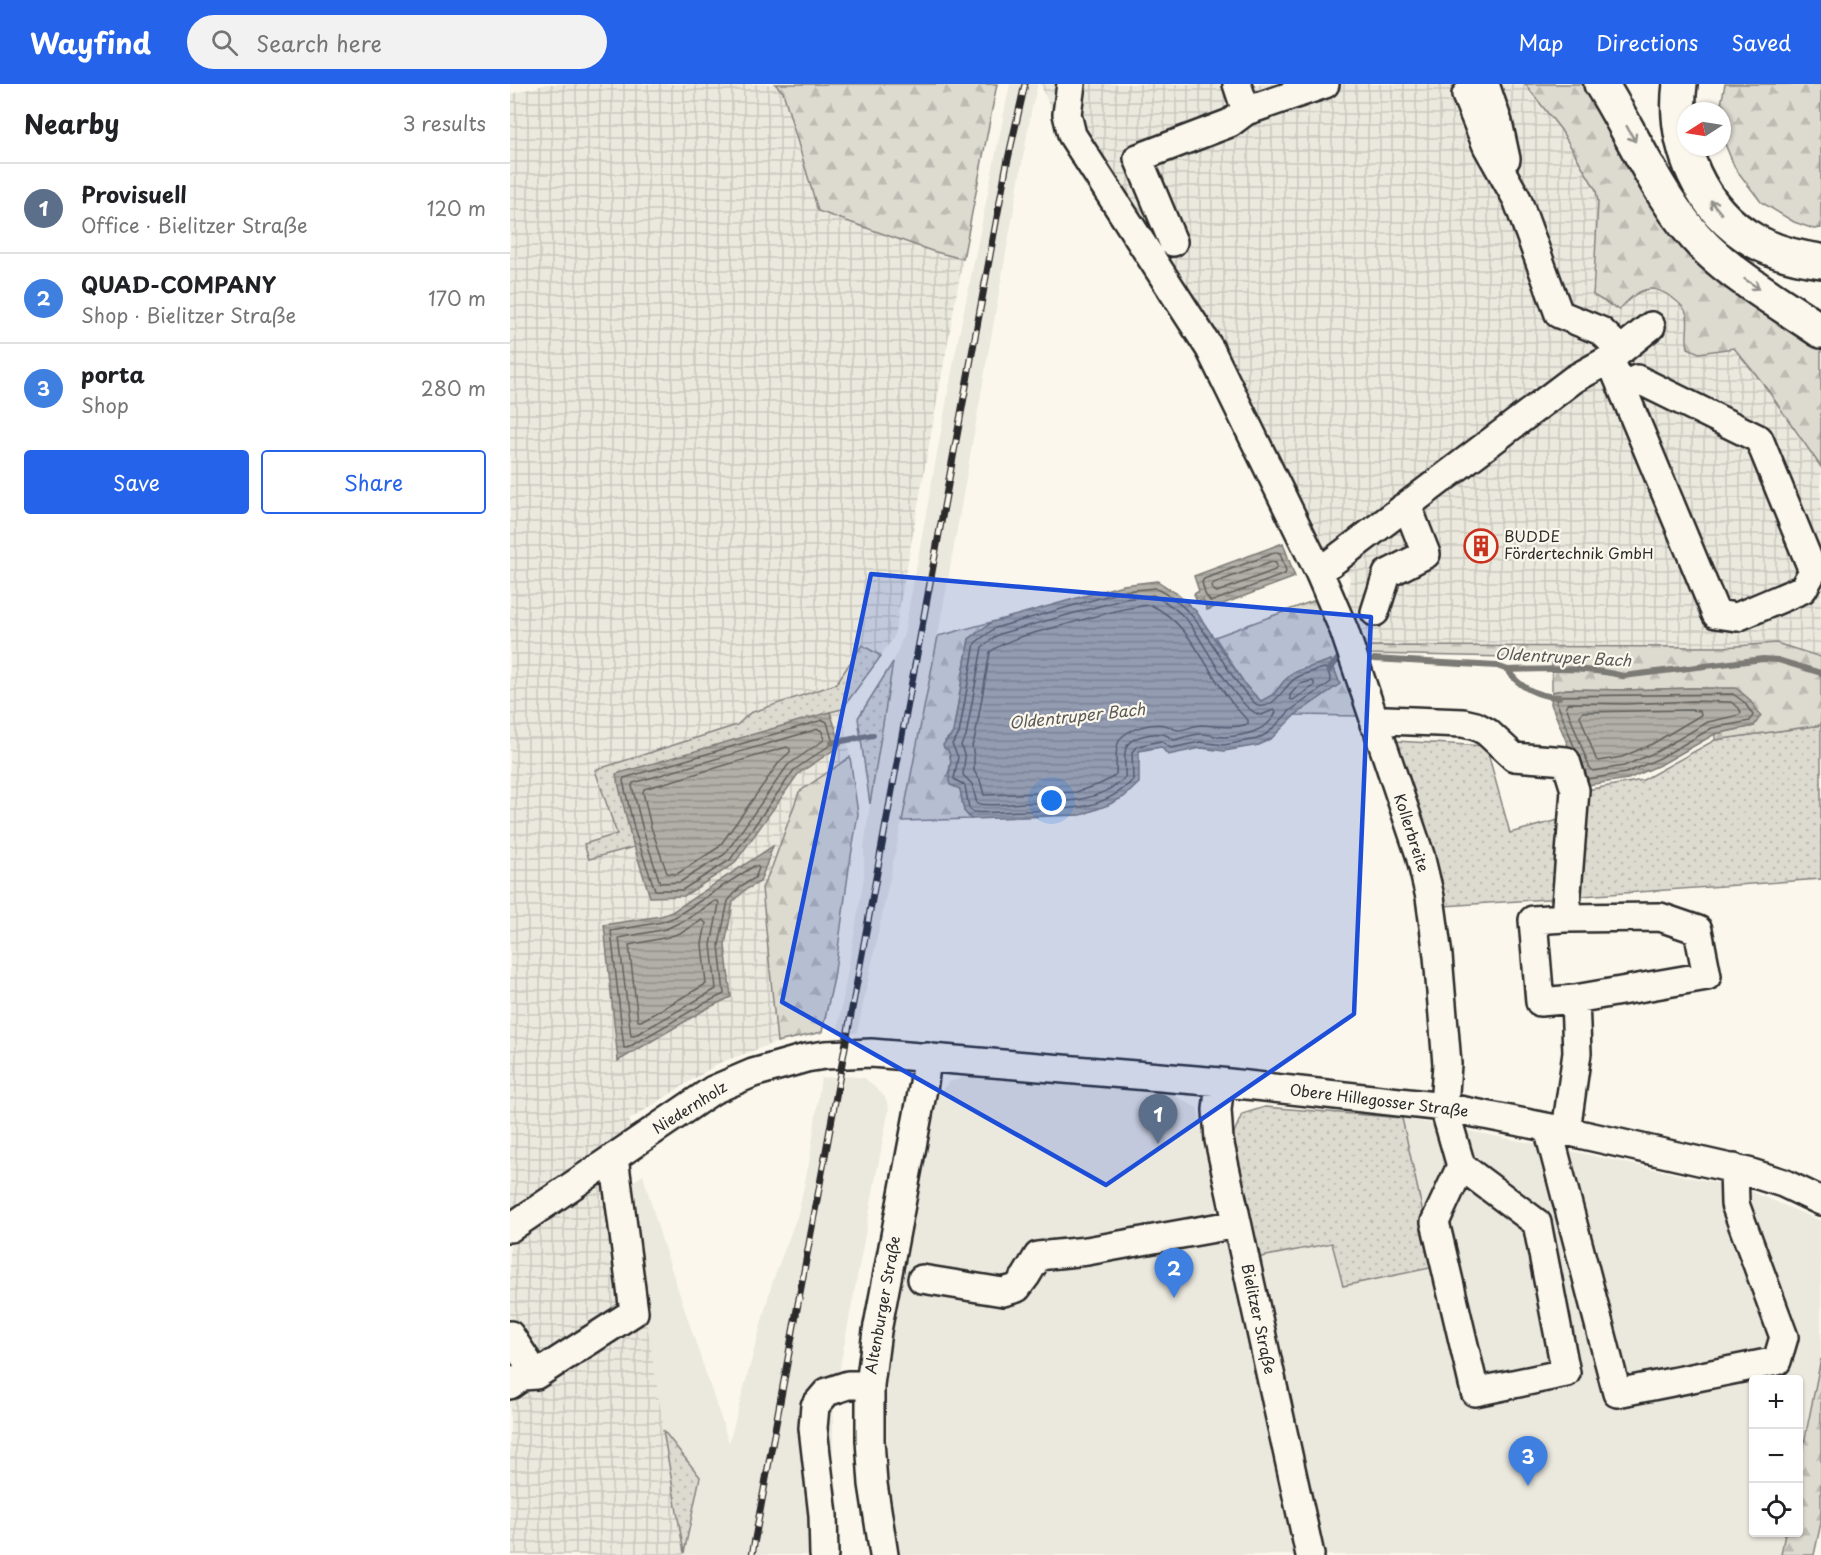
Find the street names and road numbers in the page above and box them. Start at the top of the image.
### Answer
street label: Kollerbreite [1389,791,1436,875]
street label: Niedernholz [647,1075,731,1139]
street label: Obere Hillegosser Straße [1289,1077,1470,1122]
street label: Altenburger Straße [858,1234,905,1376]
street label: Bielitzer Straße [1237,1261,1282,1376]

